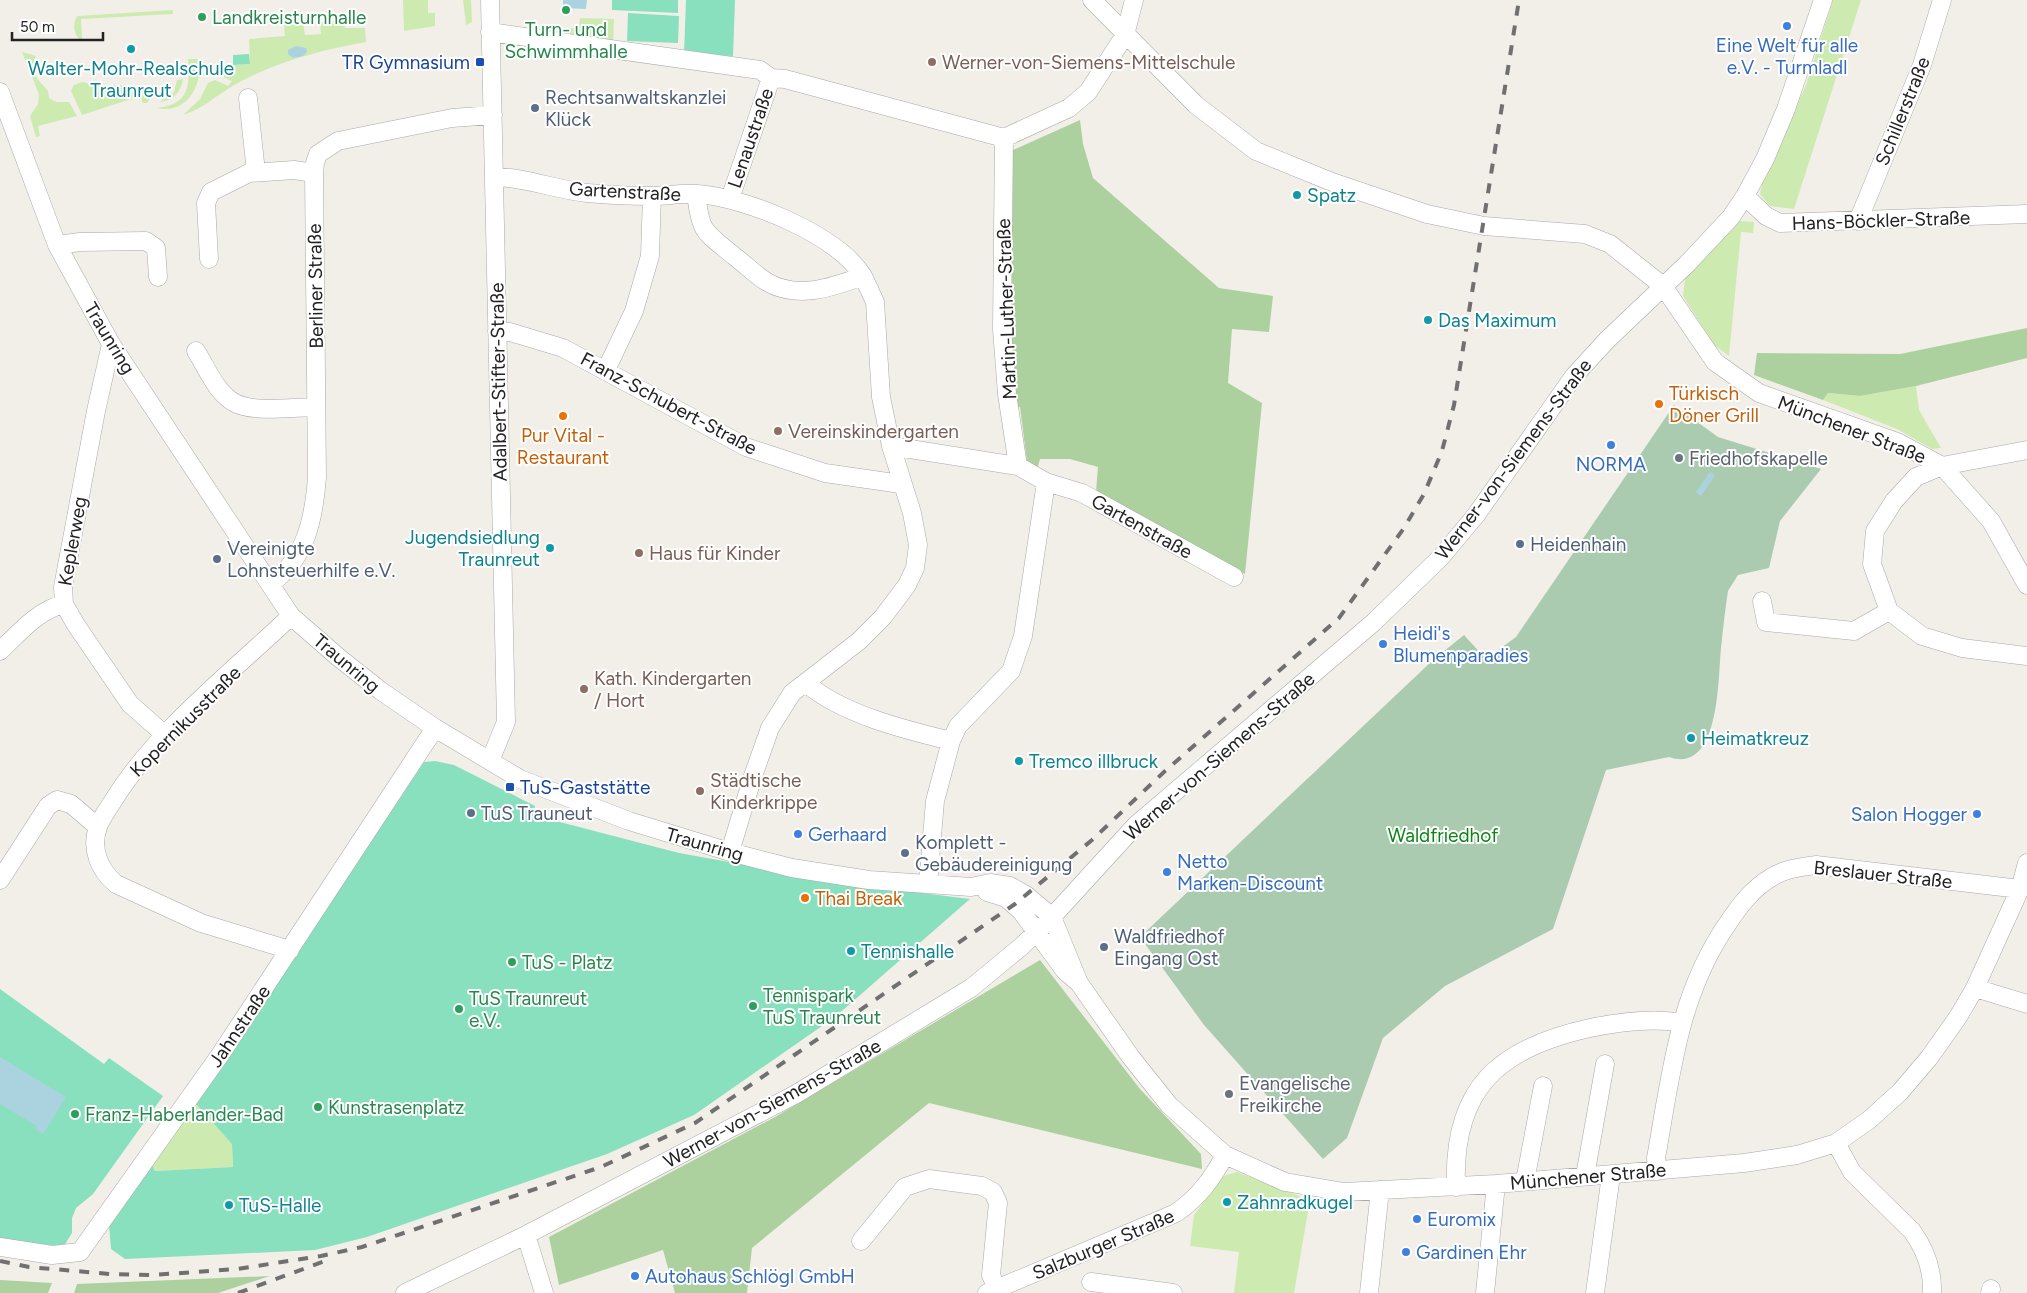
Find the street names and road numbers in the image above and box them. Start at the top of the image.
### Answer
street label: Schillerstraße [1870,53,1935,169]
street label: Lenaustraße [723,85,778,191]
street label: Gartenstraße [568,177,681,206]
street label: Hans-Böckler-Straße [1791,206,1971,235]
street label: Martin-Luther-Straße [992,218,1021,400]
street label: Berliner Straße [303,223,328,349]
street label: Adalbert-Stifter-Straße [485,282,512,482]
street label: Traunring [79,298,140,378]
street label: Franz-Schubert-Straße [577,347,761,460]
street label: Werner-von-Siemens-Straße [1430,354,1596,564]
street label: Münchener Straße [1775,391,1929,468]
street label: Gartenstraße [1087,489,1196,564]
street label: Keplerweg [53,495,92,588]
street label: Traunring [309,629,385,698]
street label: Kopernikusstraße [125,661,246,782]
street label: Werner-von-Siemens-Straße [1119,667,1319,845]
street label: Traunring [663,822,746,866]
street label: Breslauer Straße [1812,856,1953,893]
street label: Jahnstraße [204,981,275,1072]
street label: Werner-von-Siemens-Straße [659,1034,885,1173]
street label: Münchener Straße [1509,1158,1667,1195]
street label: Salzburger Straße [1029,1204,1178,1285]

